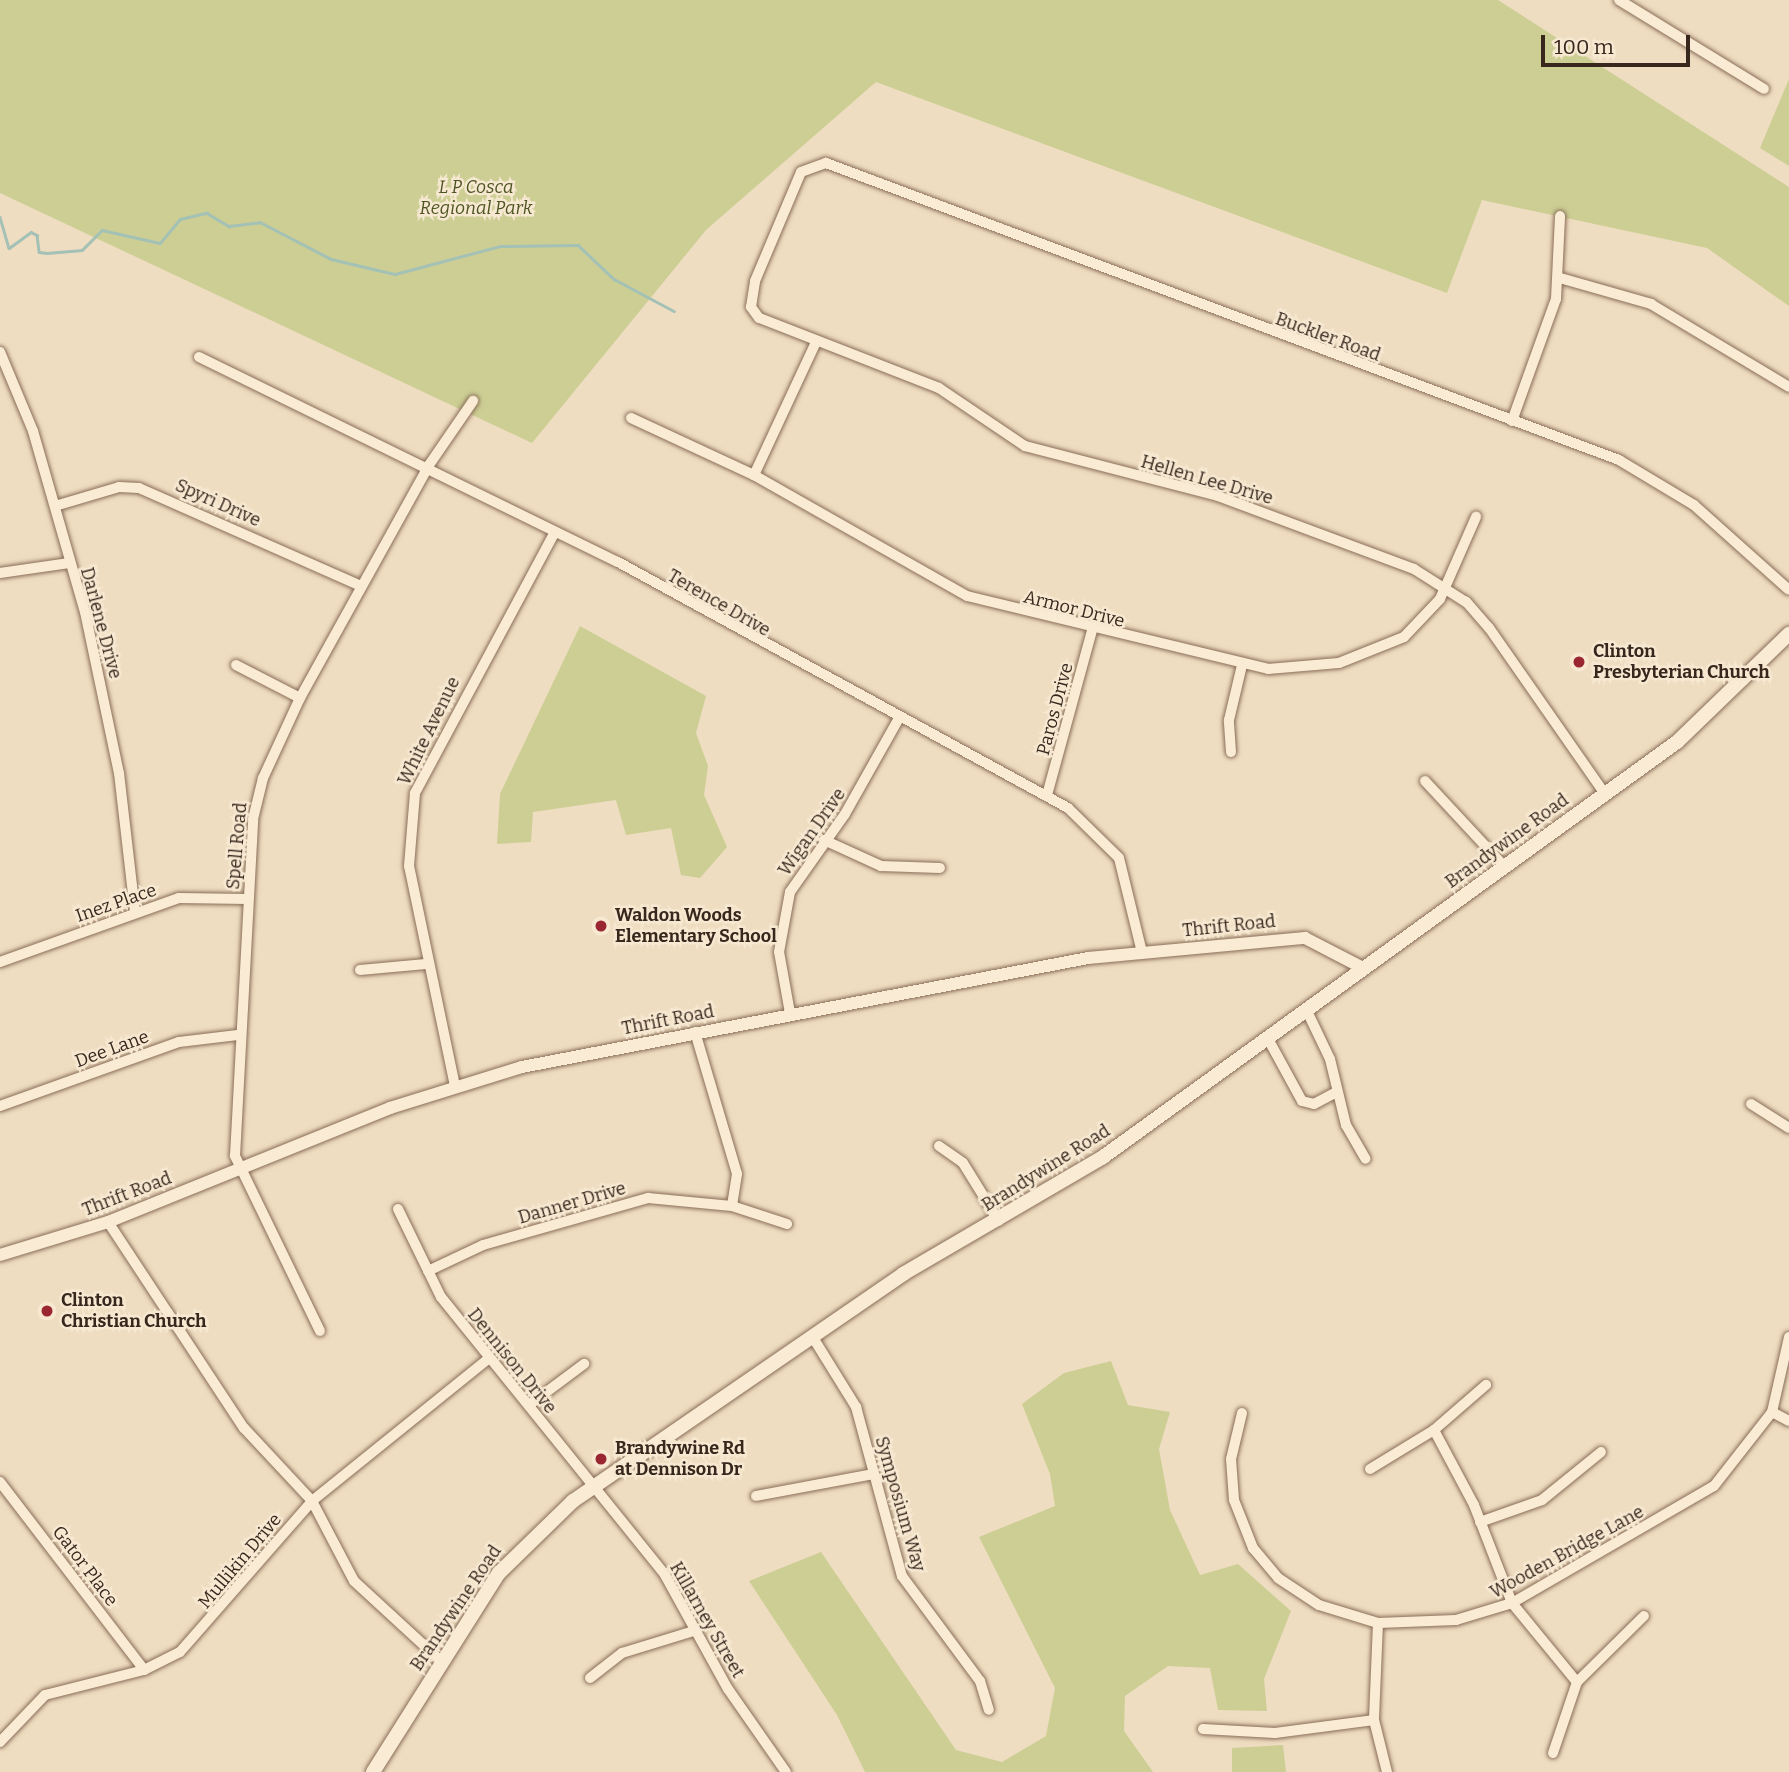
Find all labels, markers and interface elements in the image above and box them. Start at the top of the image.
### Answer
scale bar [1544,21,1693,65]
text: 100 m [1554,34,1614,60]
park label: L P Cosca Regional Park [420,177,532,220]
street label: Buckler Road [1273,308,1383,366]
street label: Hellen Lee Drive [1138,451,1276,509]
street label: Spyri Drive [172,475,264,531]
street label: Darlene Drive [76,565,126,681]
street label: Terence Drive [664,565,774,641]
street label: Armor Drive [1021,586,1127,632]
place label: Clinton Presbyterian Church [1593,641,1770,684]
marker: Clinton Presbyterian Church [1571,654,1587,670]
street label: Paros Drive [1032,661,1078,757]
street label: White Avenue [393,673,465,789]
street label: Wigan Drive [774,784,850,880]
street label: Brandywine Road [1441,789,1573,893]
street label: Spell Road [222,802,252,890]
street label: Inez Place [73,879,159,927]
place label: Waldon Woods Elementary School [615,905,777,948]
street label: Thrift Road [1181,910,1277,942]
marker: Waldon Woods Elementary School [593,918,609,934]
street label: Thrift Road [620,1000,716,1040]
street label: Dee Lane [72,1026,152,1072]
street label: Brandywine Road [978,1120,1114,1216]
street label: Thrift Road [79,1167,175,1221]
street label: Danner Drive [516,1177,628,1229]
place label: Clinton Christian Church [61,1290,206,1332]
marker: Clinton Christian Church [39,1303,55,1319]
street label: Dennison Drive [463,1304,561,1418]
street label: Symposium Way [870,1434,930,1574]
place label: Brandywine Rd at Dennison Dr [615,1438,745,1480]
marker: Brandywine Rd at Dennison Dr [593,1451,609,1467]
street label: Wooden Bridge Lane [1486,1501,1648,1603]
street label: Mullikin Drive [194,1509,286,1613]
street label: Gator Place [48,1522,122,1610]
street label: Brandywine Road [406,1541,506,1675]
street label: Killarney Street [665,1558,749,1682]

